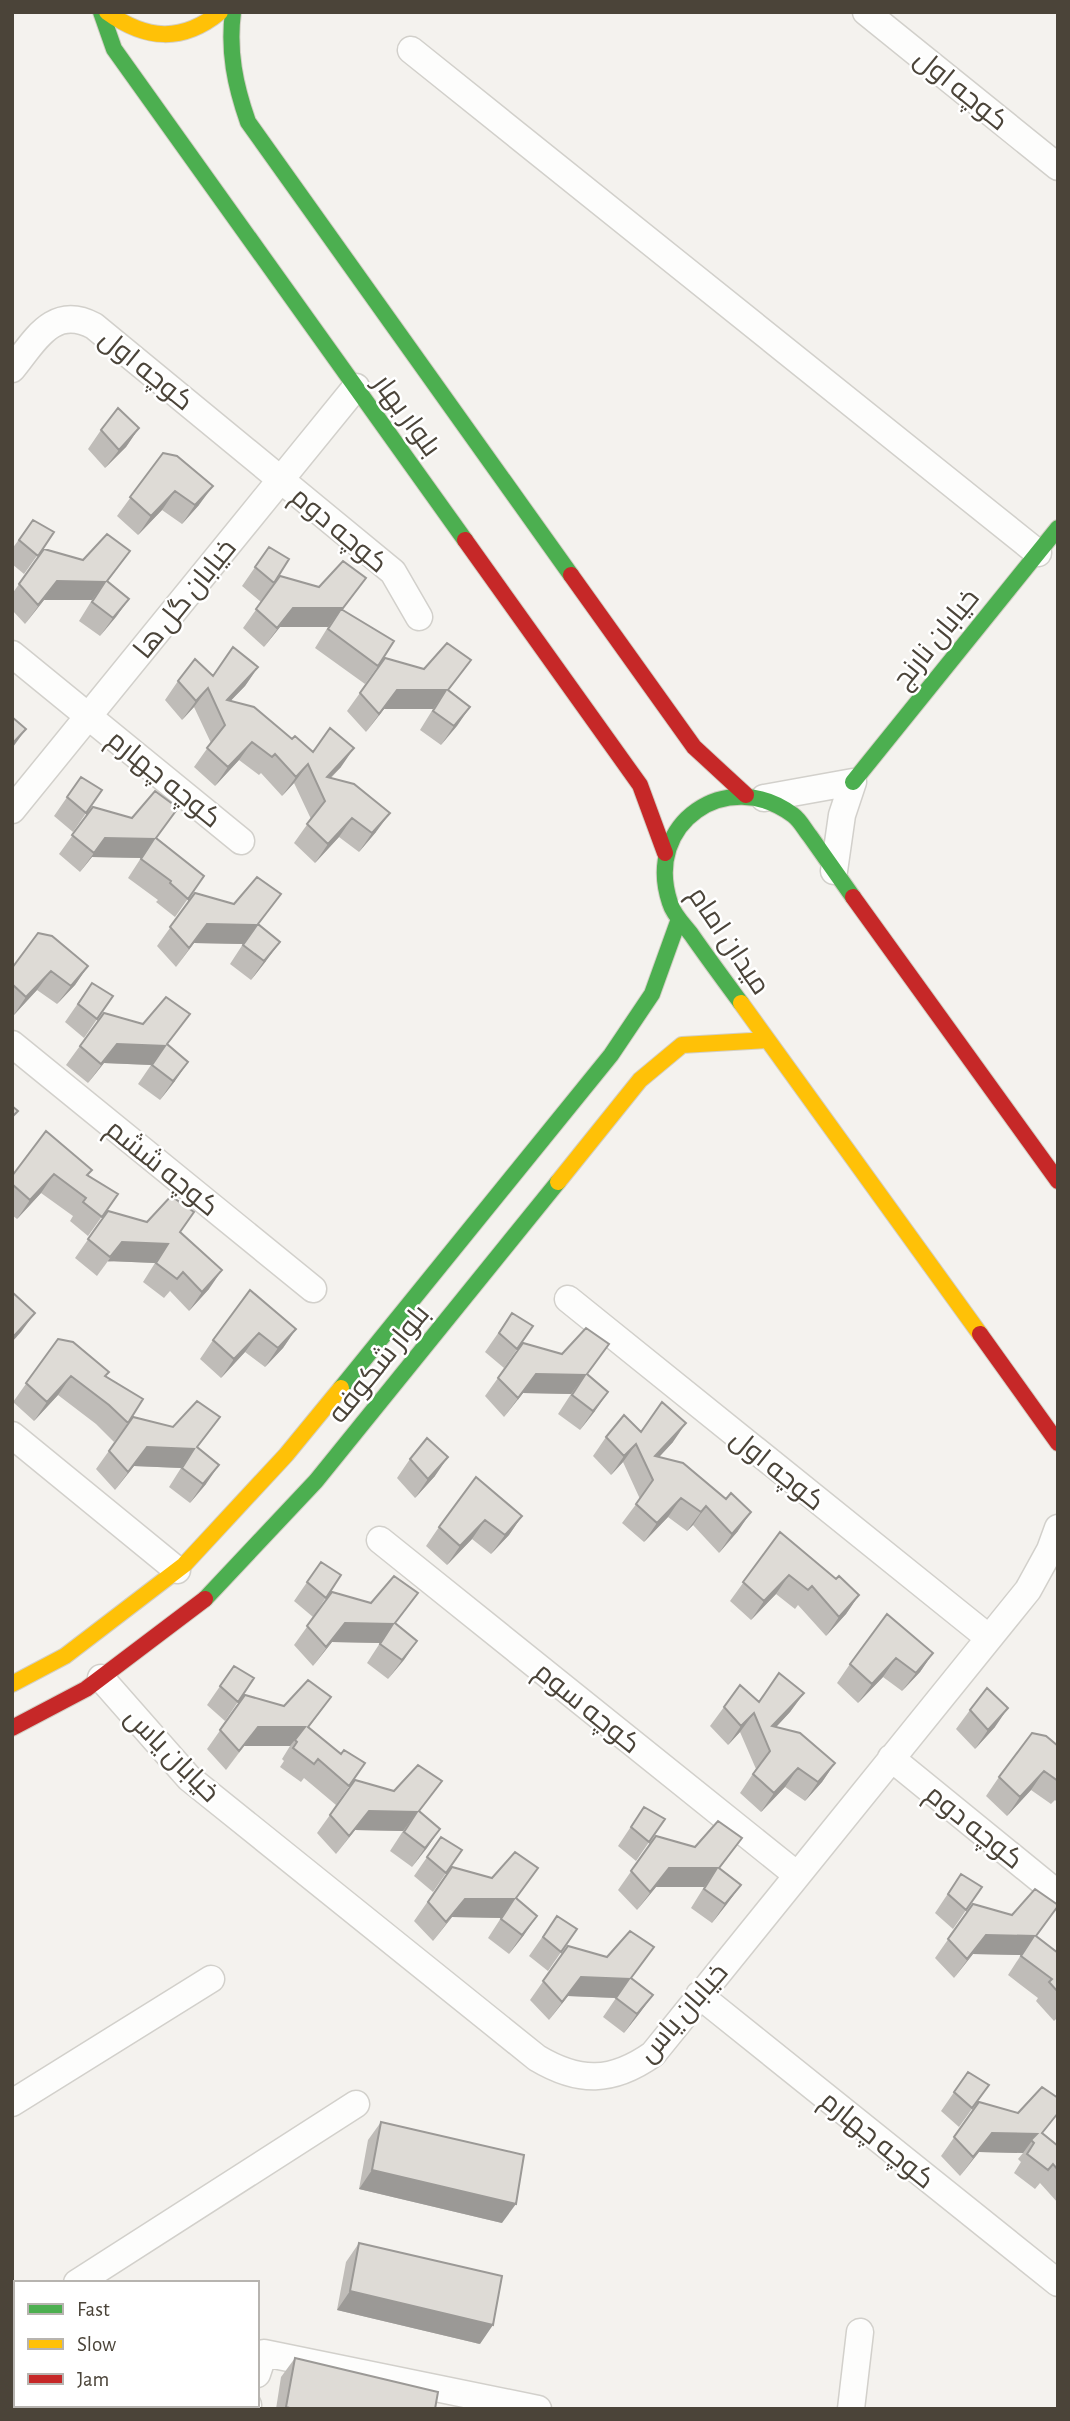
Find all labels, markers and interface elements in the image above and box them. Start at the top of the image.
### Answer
street label: کوچه اول [907,45,1013,139]
street label: کوچه اول [92,325,198,419]
street label: بلوار بهار [366,369,445,463]
street label: کوچه دوم [283,482,392,582]
street label: خیابان گل ها [129,534,243,665]
street label: خیابان نارنج [888,584,987,696]
street label: کوچه چهارم [99,726,226,837]
street label: میدان امام [679,882,774,1002]
street label: کوچه ششم [98,1114,224,1225]
street label: بلوار شکوفه [323,1299,435,1429]
street label: کوچه اول [723,1425,829,1519]
street label: کوچه سوم [526,1658,645,1762]
street label: خیابان یاس [118,1703,224,1809]
street label: کوچه دوم [917,1780,1028,1878]
street label: خیابان یاس [633,1959,734,2069]
street label: کوچه چهارم [812,2087,939,2198]
legend [14,2281,259,2407]
text: Fast [77,2299,110,2320]
text: Slow [77,2334,116,2355]
text: Jam [77,2369,109,2390]

